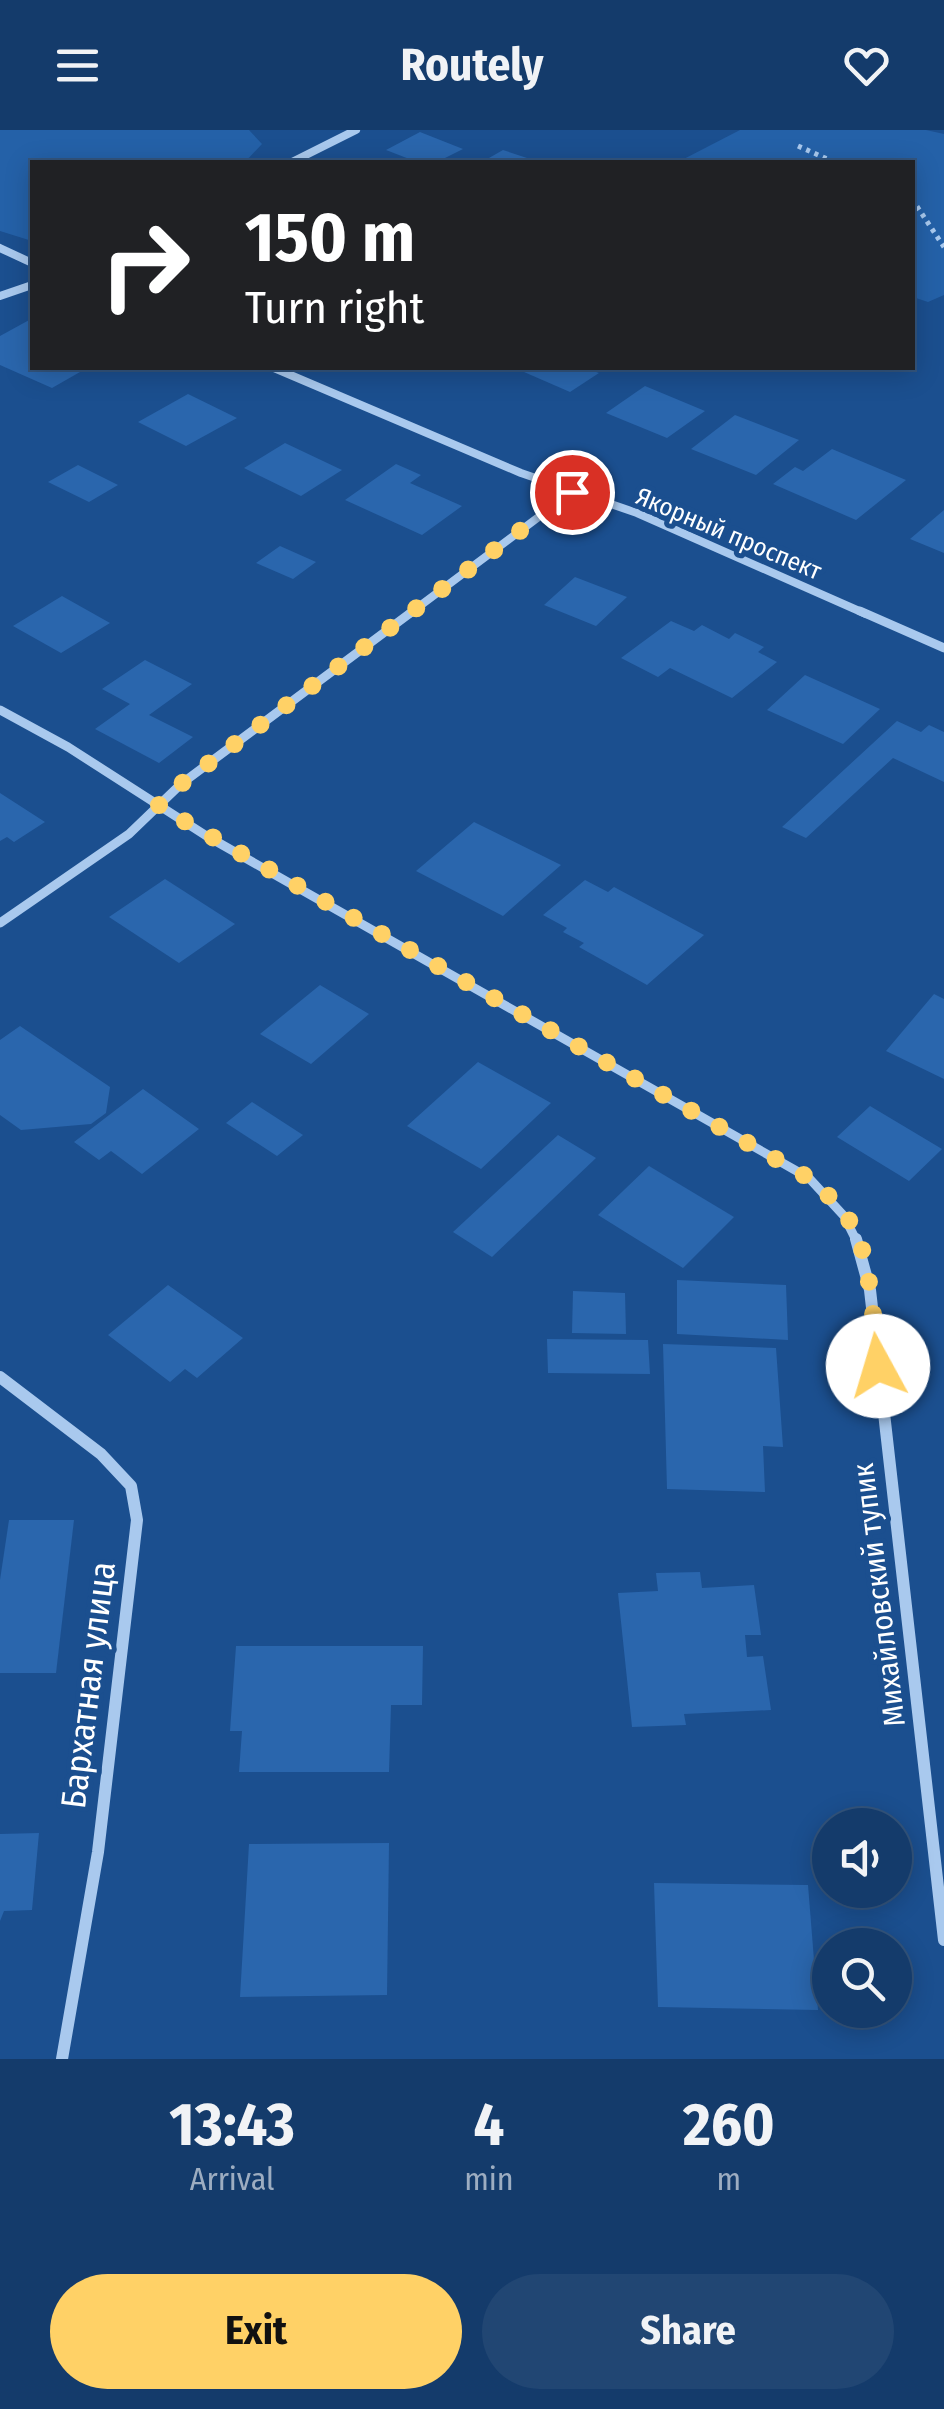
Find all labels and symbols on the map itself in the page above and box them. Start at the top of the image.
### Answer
pin [530,450,615,535]
street label: Якорный проспект [631,481,827,587]
position arrow [826,1314,930,1418]
street label: Михайловский тупик [845,1461,913,1729]
street label: Бархатная улица [52,1559,124,1811]

